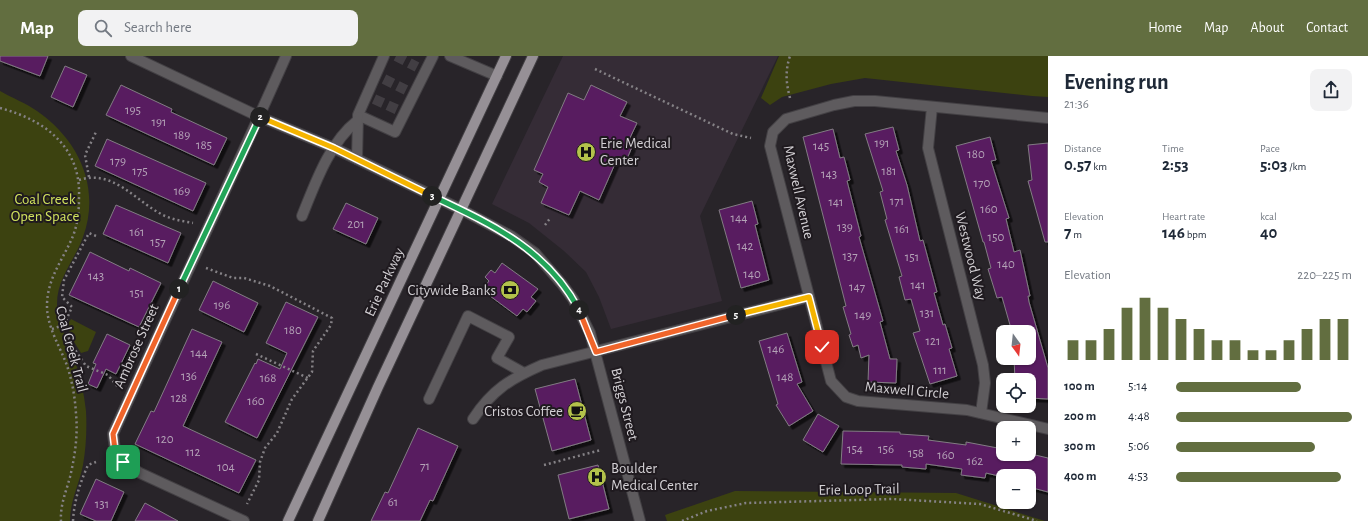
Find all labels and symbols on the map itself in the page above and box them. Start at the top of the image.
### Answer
house number: 195 [125,104,141,117]
pin: 2 [250,107,270,127]
house number: 191 [151,116,167,129]
house number: 189 [174,129,190,142]
place label: Erie Medical Center [600,136,671,168]
house number: 191 [874,137,890,150]
house number: 185 [196,139,212,152]
house number: 145 [813,140,829,153]
hospital icon: Erie Medical Center [575,141,597,163]
street label: Maxwell Avenue [780,144,817,240]
house number: 180 [967,148,985,161]
house number: 179 [110,155,126,168]
house number: 175 [132,165,148,178]
house number: 181 [881,165,897,178]
house number: 143 [821,168,837,181]
house number: 170 [974,177,991,190]
house number: 169 [174,185,190,198]
pin: 3 [422,186,442,206]
park label: Coal Creek Open Space [11,192,79,224]
house number: 171 [890,195,904,208]
house number: 141 [828,196,844,209]
house number: 160 [980,203,998,216]
street label: Westwood Way [952,210,989,302]
house number: 144 [731,212,747,225]
house number: 201 [347,218,365,231]
house number: 139 [837,221,853,234]
house number: 161 [894,223,910,236]
house number: 161 [129,226,145,239]
house number: 150 [988,231,1005,244]
house number: 157 [150,236,166,249]
house number: 142 [737,240,753,253]
street label: Erie Parkway [362,245,407,319]
house number: 137 [842,250,858,263]
house number: 151 [905,251,919,264]
house number: 140 [997,258,1015,271]
house number: 140 [743,268,761,281]
house number: 143 [88,270,104,283]
pin: 1 [169,279,189,299]
bank icon: Citywide Banks [499,279,521,301]
house number: 141 [910,279,926,292]
house number: 147 [849,281,866,294]
place label: Citywide Banks [408,283,496,298]
house number: 151 [130,287,144,300]
house number: 196 [214,299,230,312]
pin: 4 [569,300,589,320]
street label: Ambrose Street [111,302,162,391]
street label: Coal Creek Trail [53,304,90,394]
pin: 5 [726,305,746,325]
house number: 131 [920,307,934,320]
house number: 149 [855,309,871,322]
house number: 180 [284,324,302,337]
north arrow [996,325,1036,365]
pin [805,330,839,364]
house number: 121 [926,335,940,348]
house number: 146 [768,343,784,356]
house number: 144 [191,347,207,360]
house number: 111 [933,364,947,377]
street label: Briggs Street [608,366,641,442]
house number: 136 [181,370,197,383]
house number: 148 [777,371,793,384]
house number: 168 [260,372,276,385]
street label: Maxwell Circle [864,379,950,402]
house number: 128 [171,392,187,405]
house number: 160 [247,395,265,408]
cafe icon: Cristos Coffee [566,400,588,422]
place label: Cristos Coffee [484,404,563,419]
house number: 120 [156,433,174,446]
house number: 154 [847,443,863,456]
house number: 156 [878,443,894,456]
pin [106,445,140,479]
house number: 112 [186,446,201,459]
house number: 158 [908,447,924,460]
house number: 160 [937,449,955,462]
house number: 162 [967,455,983,468]
house number: 71 [420,460,430,473]
house number: 104 [217,461,235,474]
place label: Boulder Medical Center [611,461,698,493]
hospital icon: Boulder Medical Center [586,466,608,488]
street label: Erie Loop Trail [818,481,900,498]
house number: 61 [388,496,398,509]
house number: 131 [95,498,109,511]

